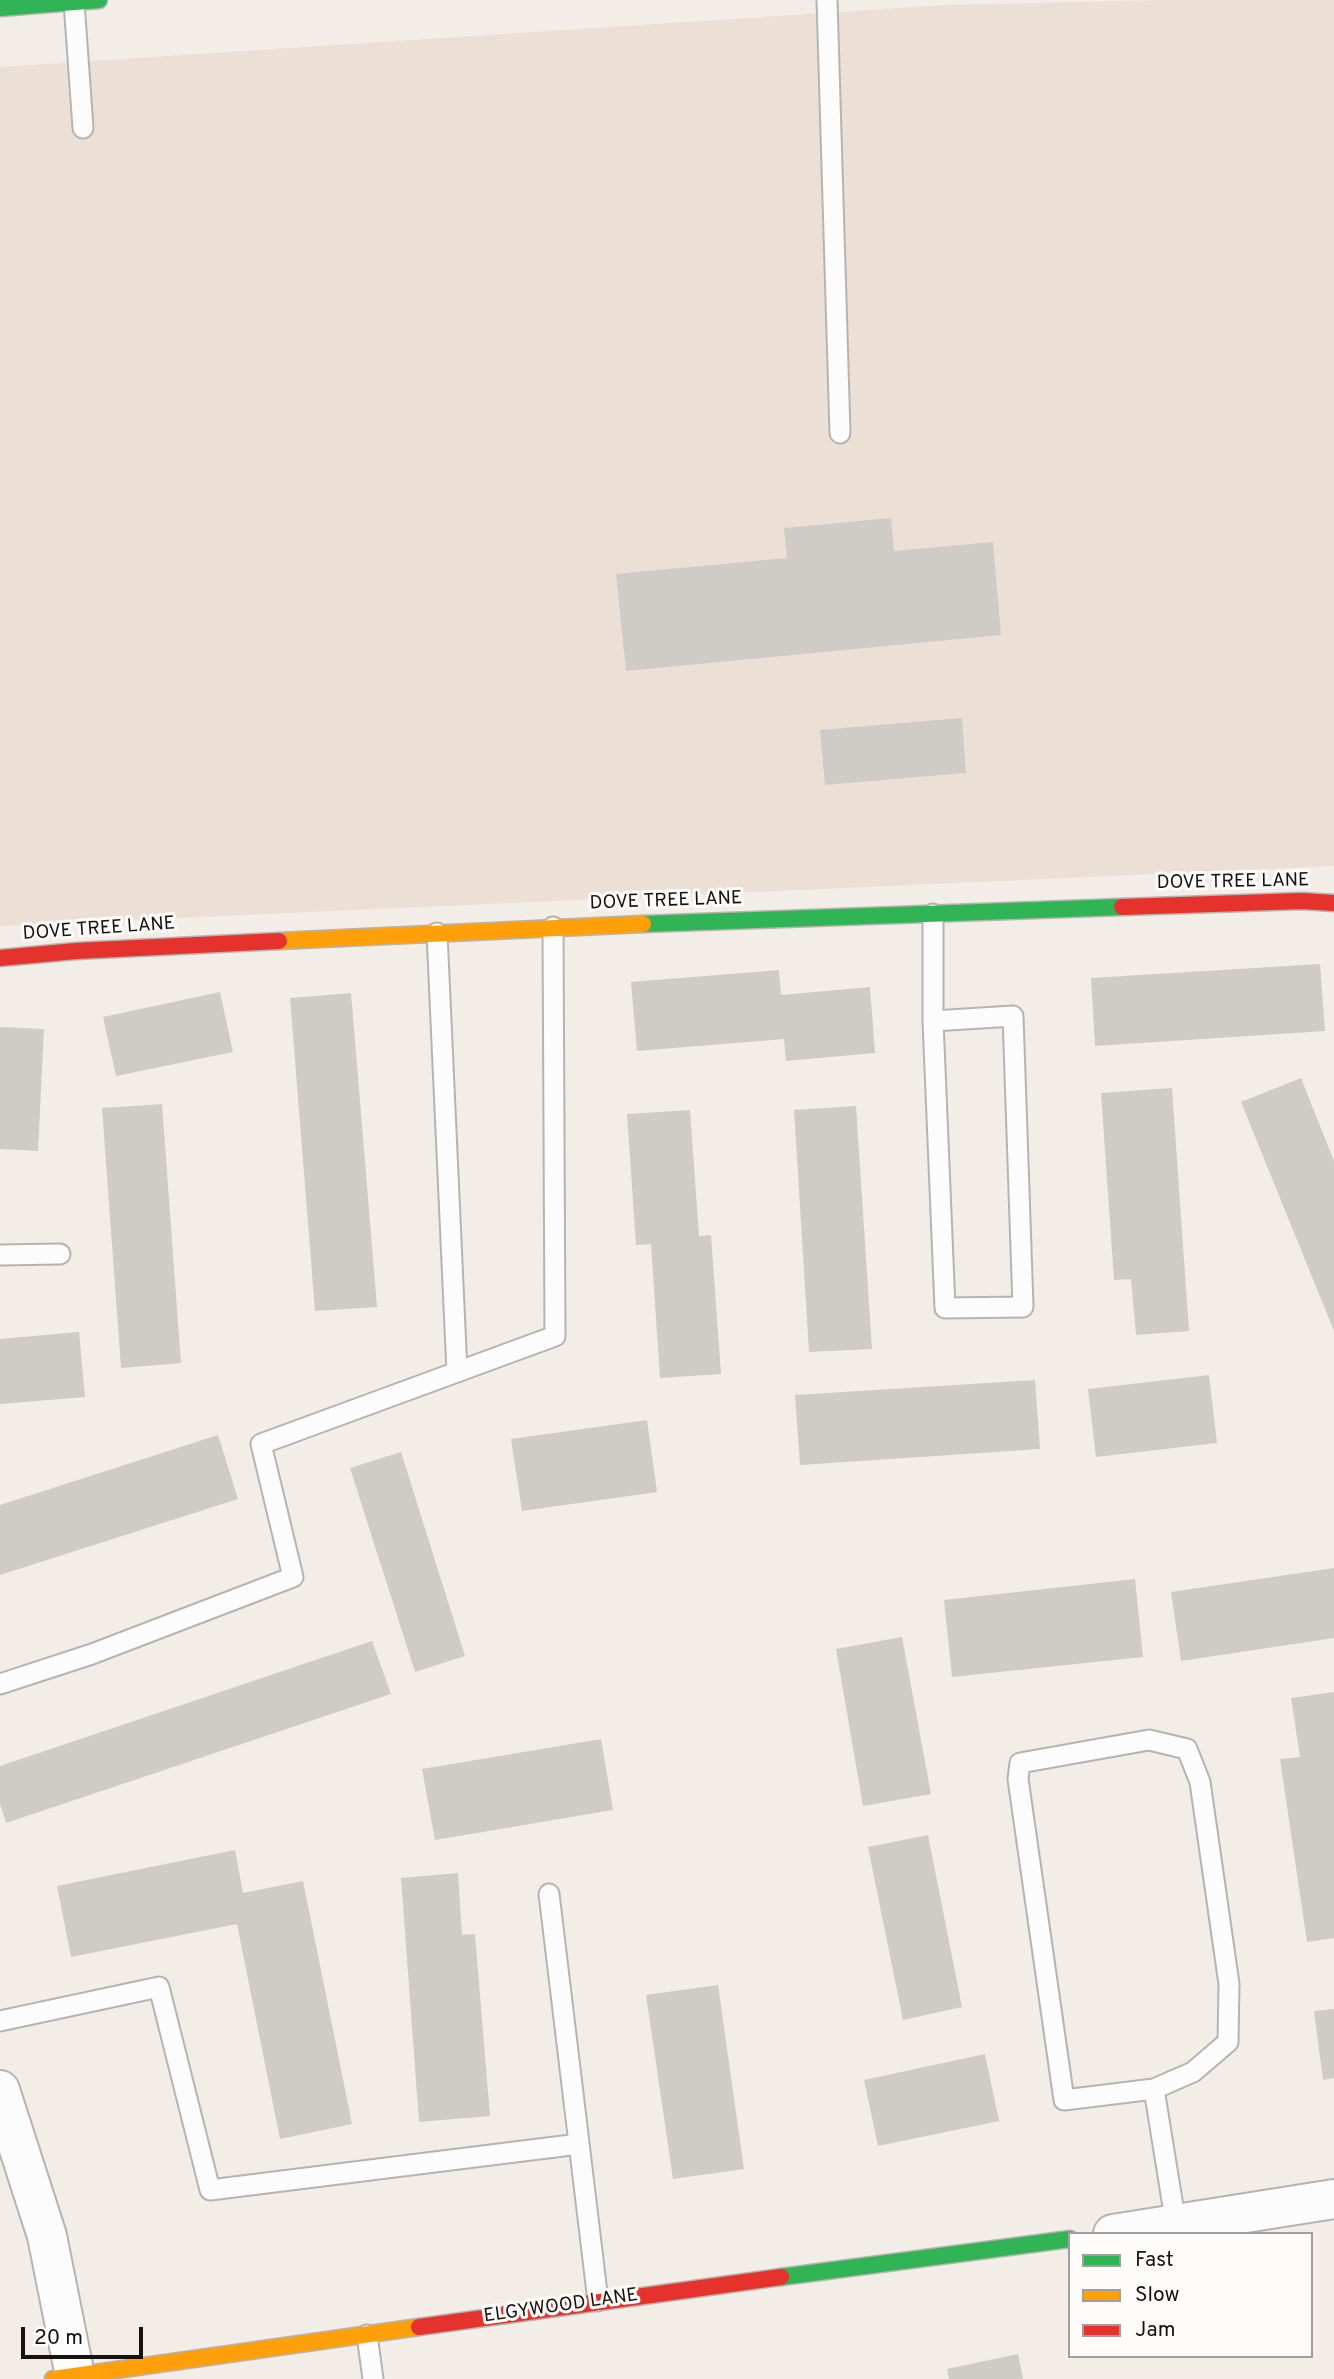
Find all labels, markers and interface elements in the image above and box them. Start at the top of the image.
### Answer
street label: DOVE TREE LANE [1156,870,1310,896]
street label: DOVE TREE LANE [589,888,743,916]
street label: DOVE TREE LANE [22,913,176,947]
legend [1068,2232,1313,2358]
text: Fast [1135,2247,1174,2274]
text: Slow [1135,2282,1180,2309]
street label: ELGYWOOD LANE [482,2285,640,2329]
scale bar [24,2312,147,2356]
text: Jam [1135,2317,1176,2344]
text: 20 m [34,2325,83,2352]

